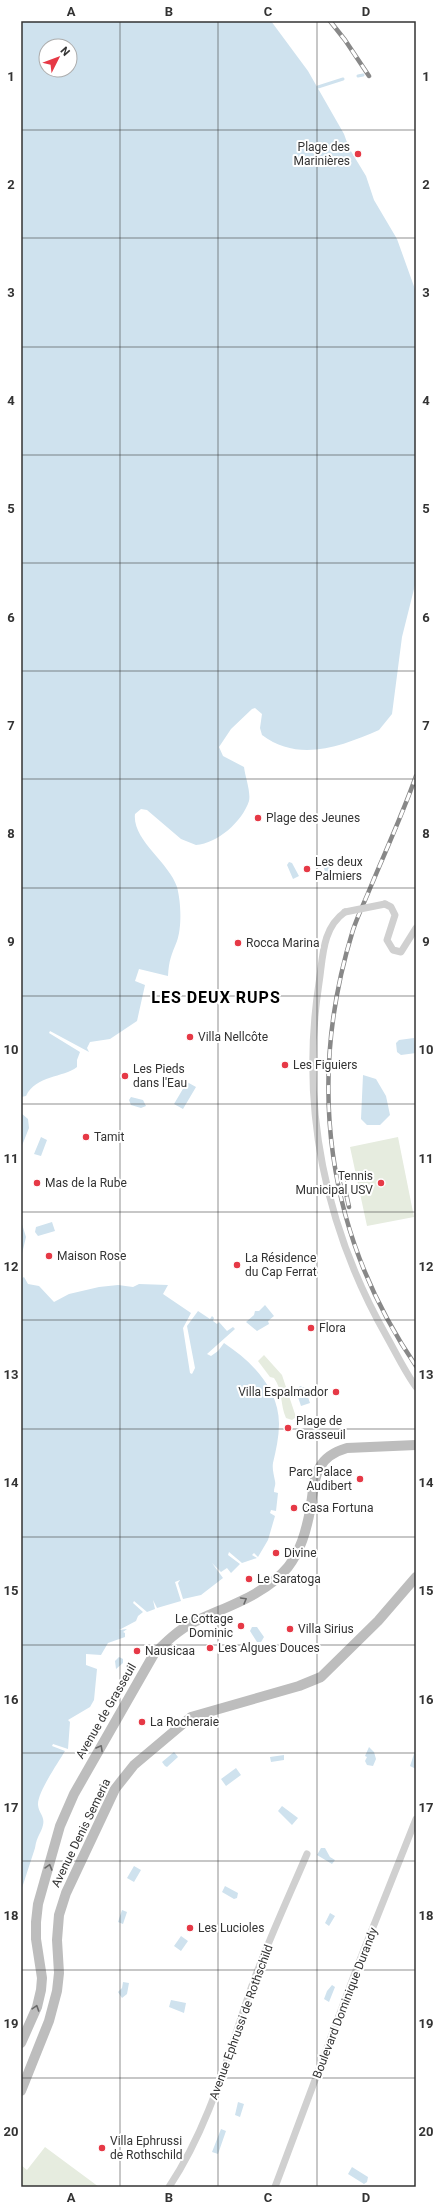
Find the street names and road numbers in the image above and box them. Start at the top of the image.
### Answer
street label: Avenue de Grasseuil [73,1661,139,1761]
street label: Avenue Denis Semeria [49,1776,113,1890]
street label: Boulevard Dominique Durandy [310,1925,380,2080]
street label: Avenue Ephrussi de Rothschild [206,1943,276,2101]

